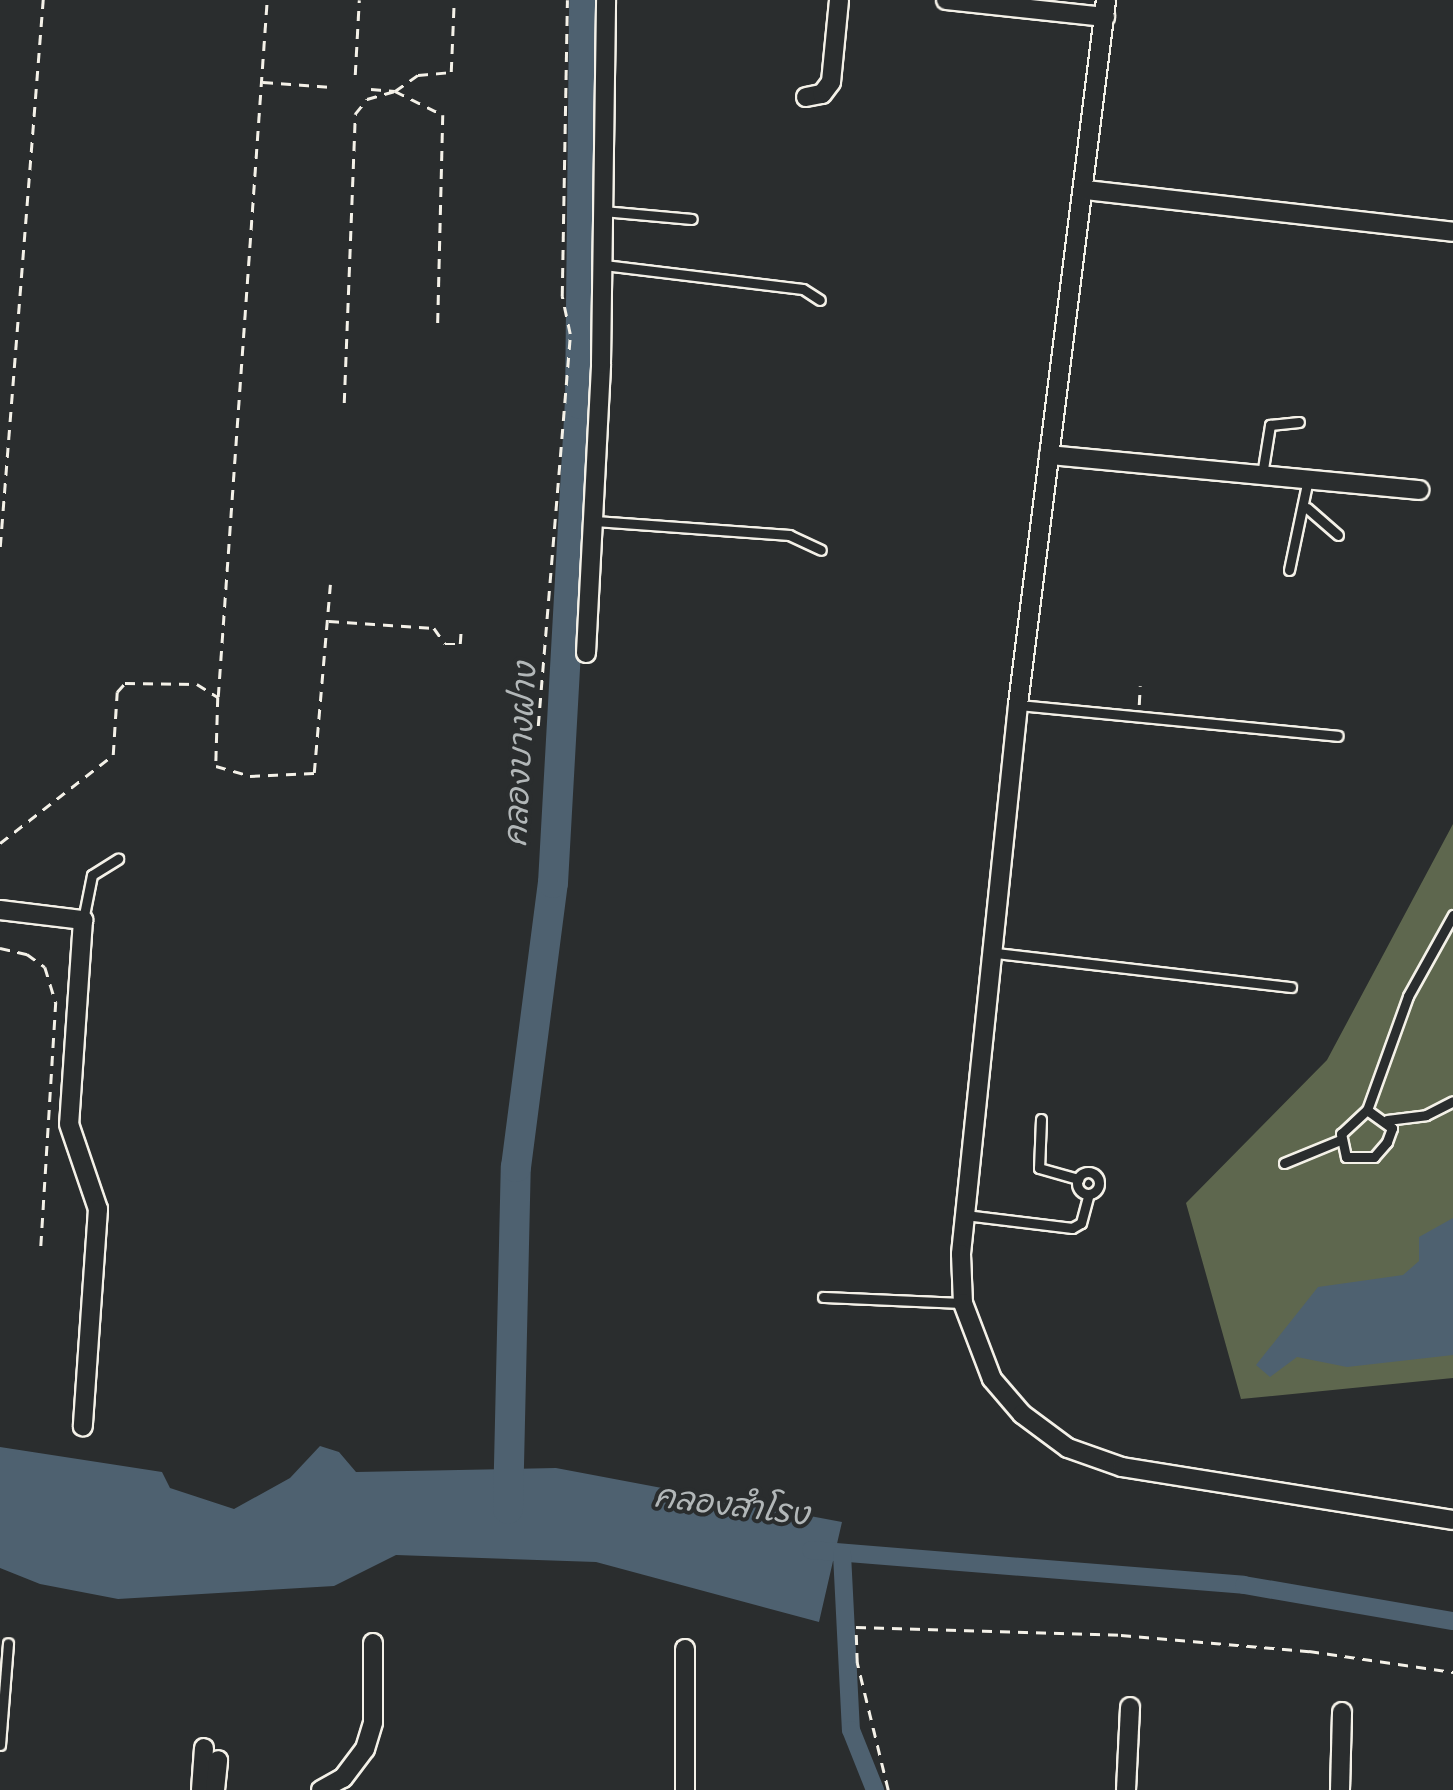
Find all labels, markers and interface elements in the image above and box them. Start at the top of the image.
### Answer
water label: คลองบางฝาง [501,662,549,848]
water label: คลองสำโรง [652,1481,810,1539]

